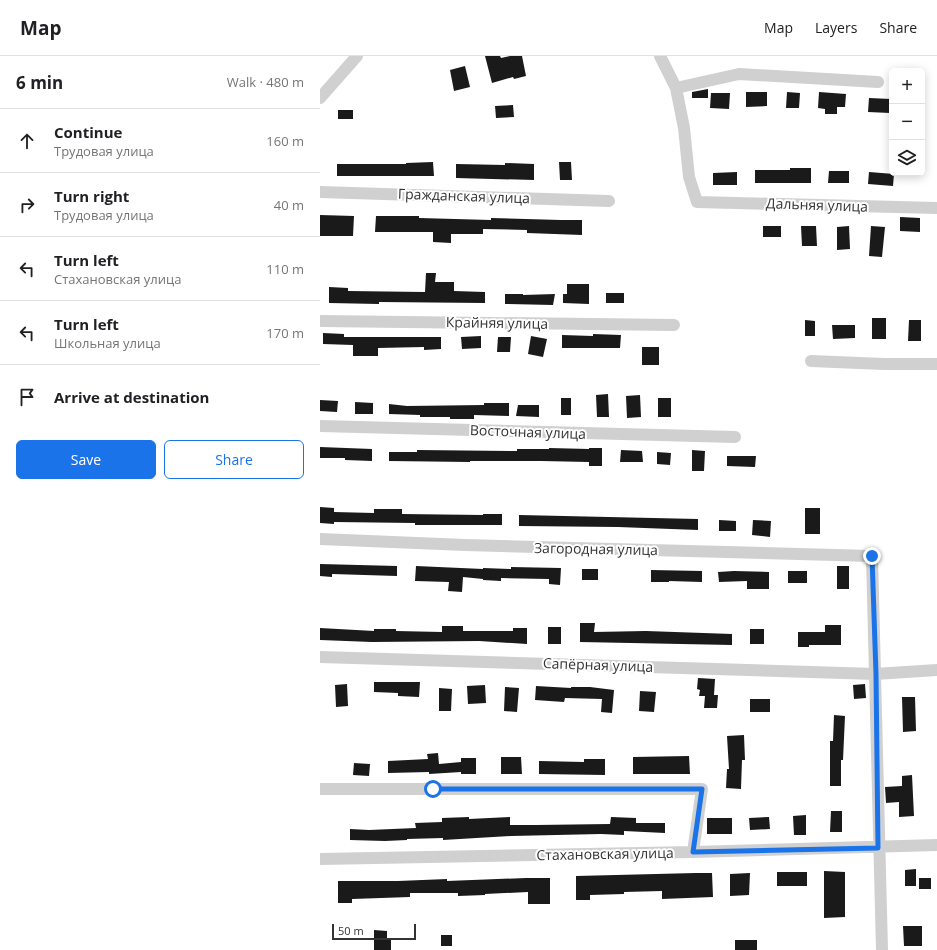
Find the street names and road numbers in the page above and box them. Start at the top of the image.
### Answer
street label: Гражданская улица [398,184,530,207]
street label: Дальняя улица [766,193,868,216]
street label: Крайняя улица [446,312,548,333]
street label: Восточная улица [470,420,586,443]
street label: Загородная улица [534,538,658,559]
street label: Сапёрная улица [543,653,653,676]
street label: Стахановская улица [536,843,674,864]

